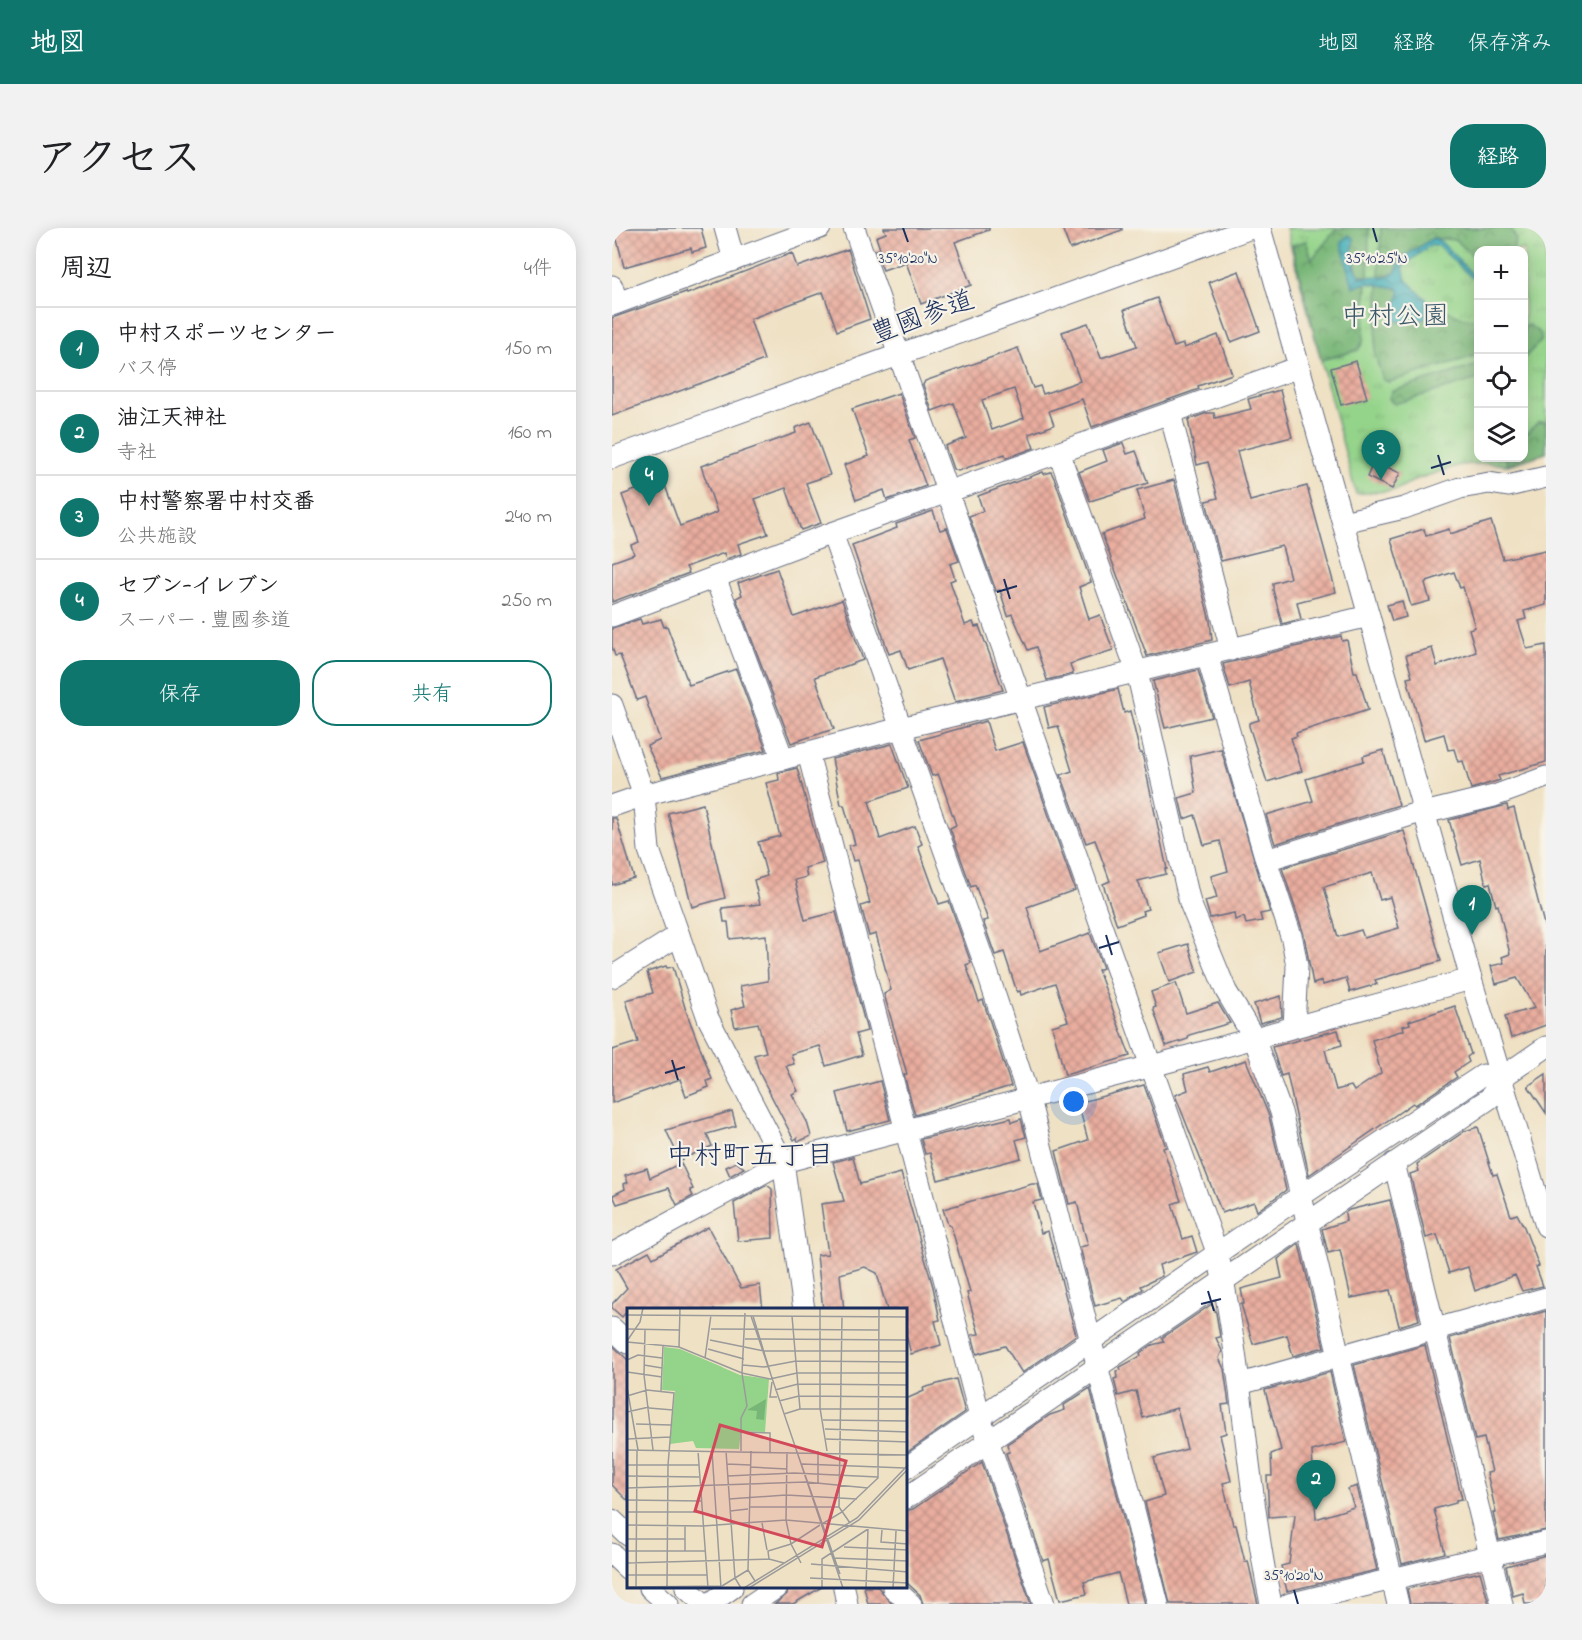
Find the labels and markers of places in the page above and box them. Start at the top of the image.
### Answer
pin: 3 [1362,430,1400,480]
pin: 4 [630,456,669,506]
pin: 1 [1452,886,1492,935]
pin: 2 [1296,1460,1336,1510]

